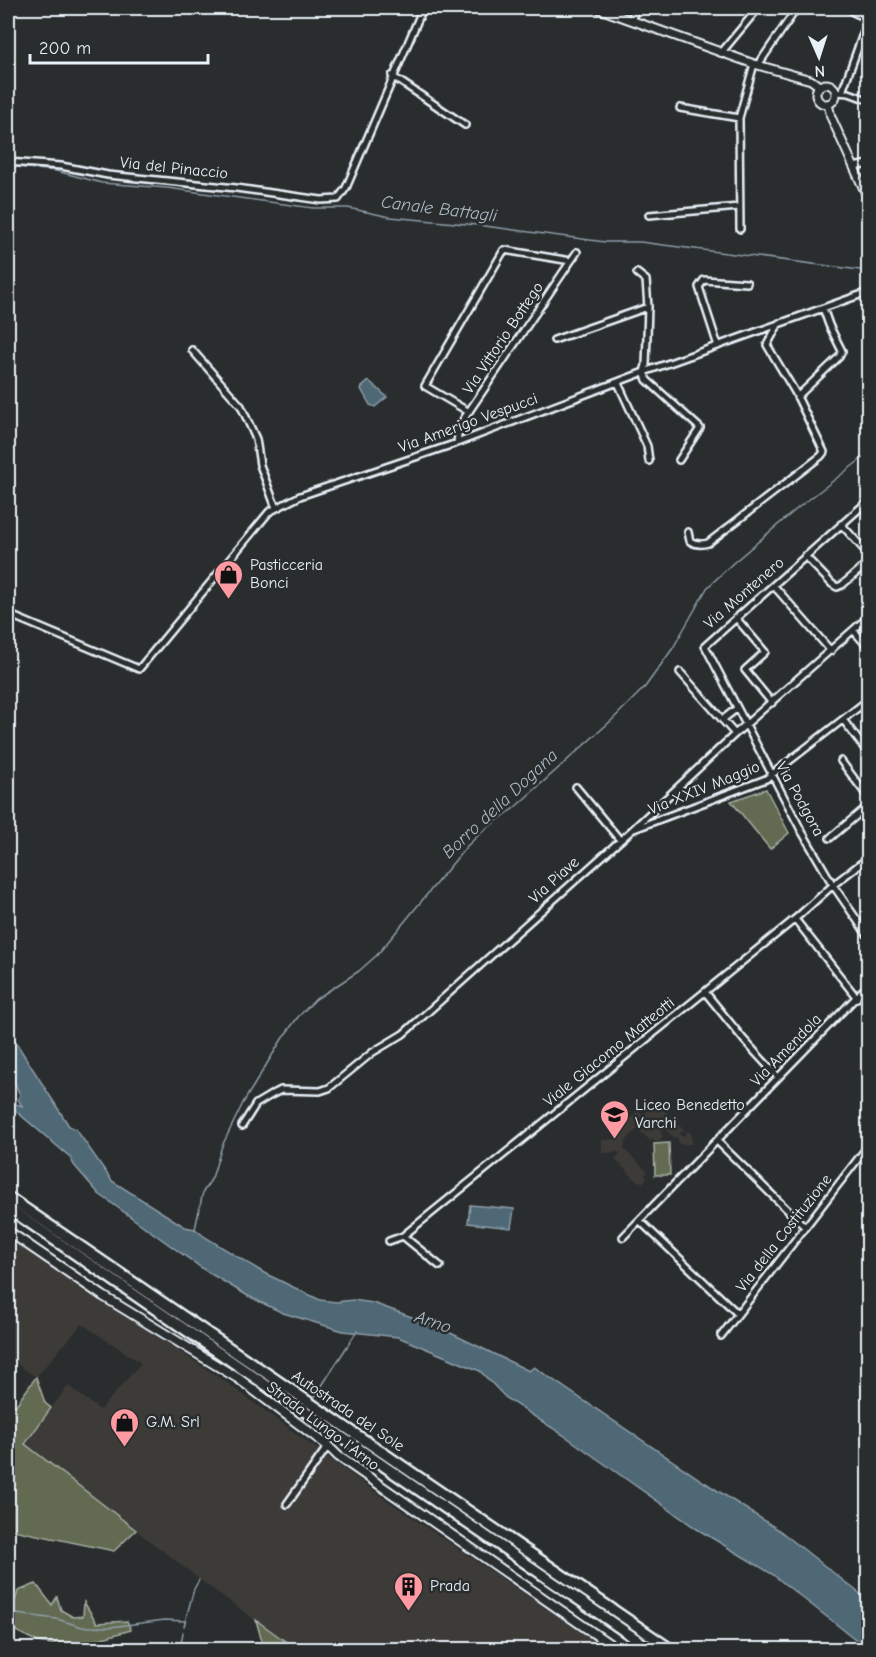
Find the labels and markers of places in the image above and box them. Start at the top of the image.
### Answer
place label: Pasticceria Bonci [250,556,323,592]
shop icon: Pasticceria Bonci [213,558,245,600]
place label: Liceo Benedetto Varchi [635,1096,745,1132]
school or university icon: Liceo Benedetto Varchi [598,1098,630,1140]
shop icon: G.M. Srl [109,1406,141,1448]
place label: G.M. Srl [146,1413,200,1431]
building icon: Prada [393,1570,425,1612]
place label: Prada [430,1577,470,1595]

